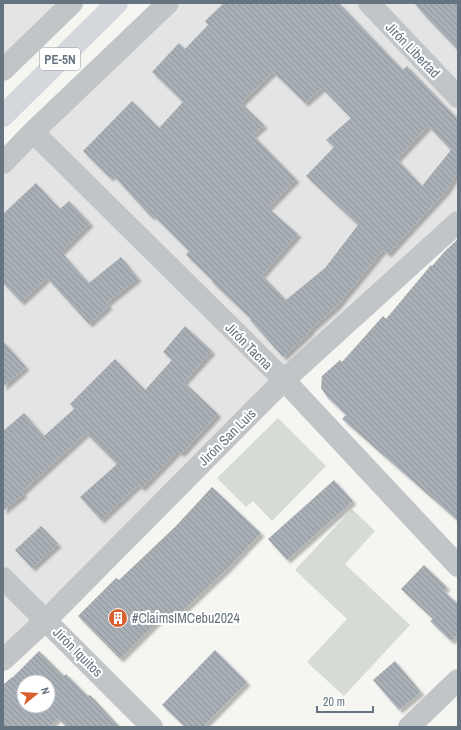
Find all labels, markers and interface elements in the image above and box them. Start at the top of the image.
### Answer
street label: Jirón Libertad [382,18,444,82]
road number: PE-5N [40,48,80,70]
street label: Jirón Tacna [222,319,277,374]
street label: Jirón San Luis [194,404,260,470]
building icon: #ClaimsIMCebu2024 [107,607,129,629]
place label: #ClaimsIMCebu2024 [132,609,240,627]
street label: Jirón Iquitos [49,623,107,681]
north arrow [16,674,56,714]
text: N [38,686,53,696]
scale bar [317,688,373,714]
text: 20 m [323,694,345,710]

